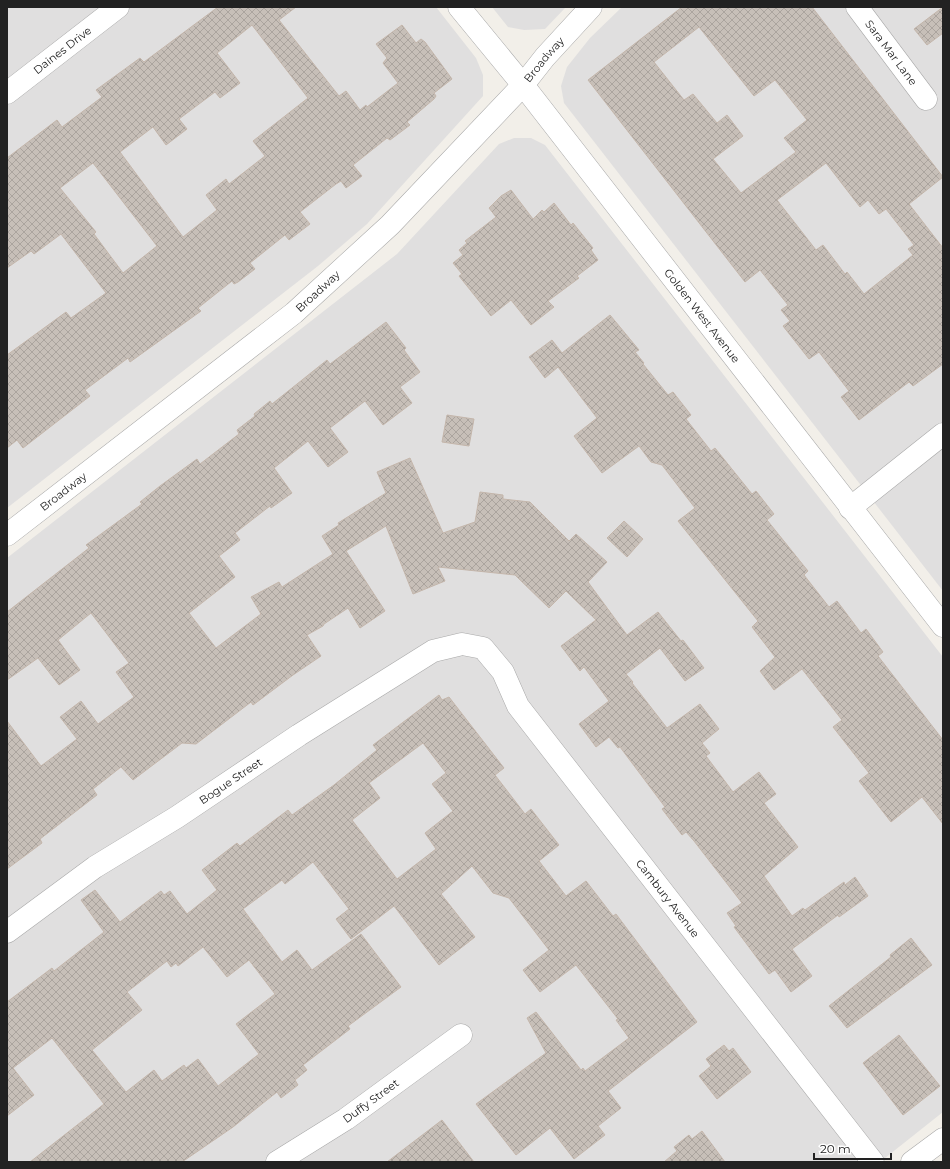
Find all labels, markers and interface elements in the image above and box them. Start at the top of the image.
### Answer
street label: Sara Mar Lane [862,17,920,88]
street label: Daines Drive [30,23,94,77]
street label: Broadway [521,34,567,85]
street label: Golden West Avenue [661,266,743,366]
street label: Broadway [293,267,343,315]
street label: Broadway [37,469,89,514]
street label: Bogue Street [196,755,265,807]
street label: Cambury Avenue [633,856,703,941]
street label: Duffy Street [340,1075,402,1126]
scale bar [814,1135,891,1161]
text: 20 m [820,1141,851,1156]

